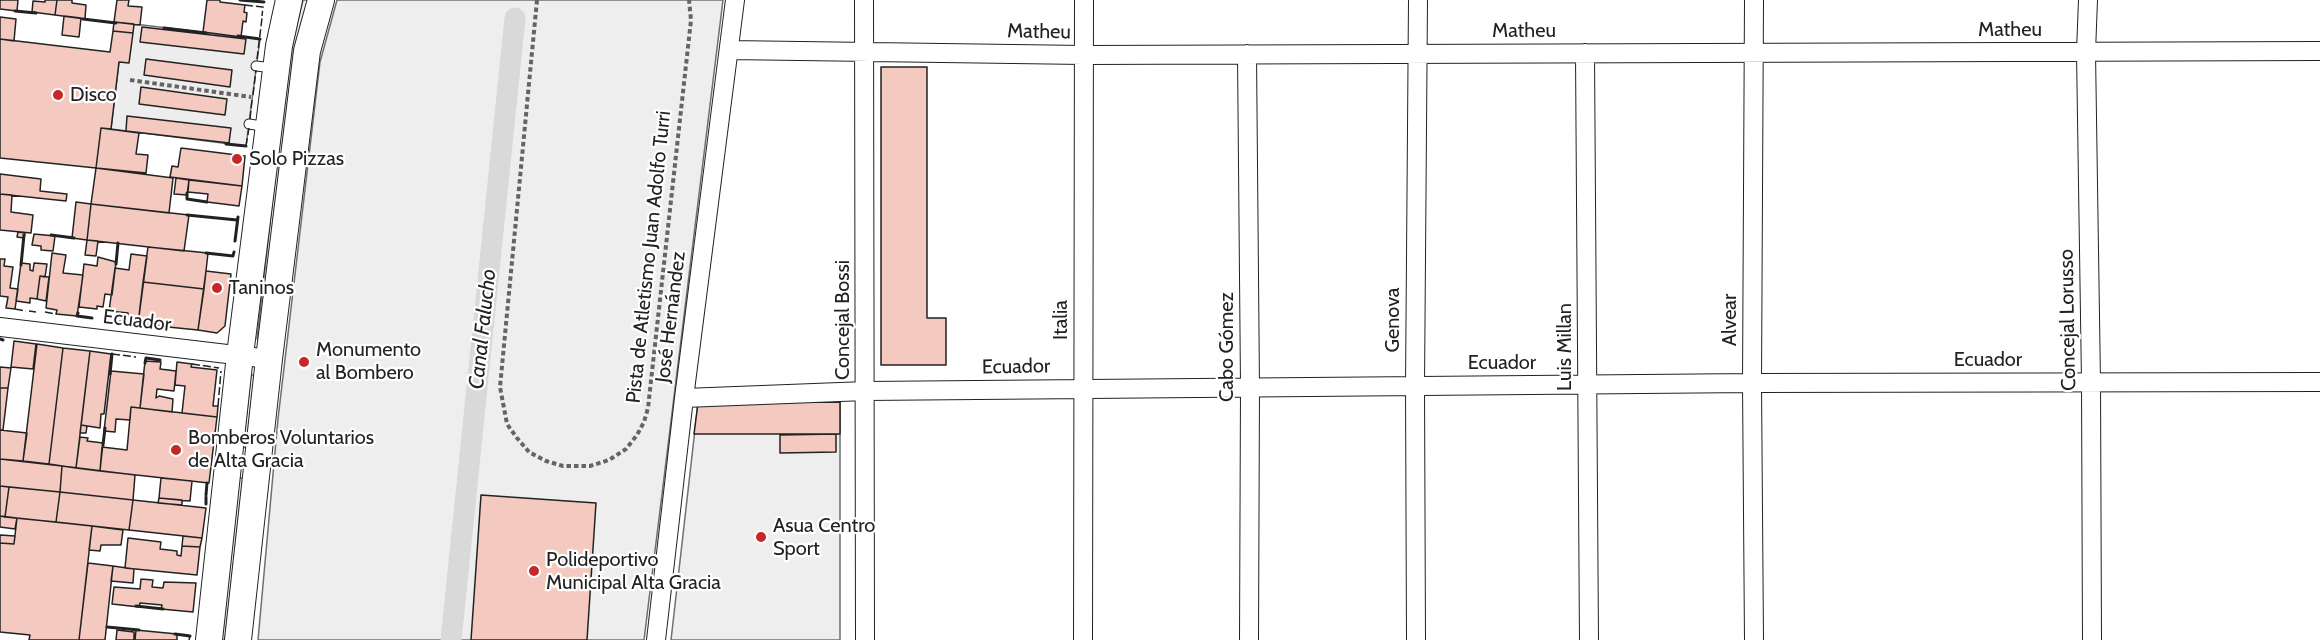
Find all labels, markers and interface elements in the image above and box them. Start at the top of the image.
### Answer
street label: Matheu [1978,18,2042,42]
street label: Matheu [1007,19,1071,45]
street label: Matheu [1492,19,1556,43]
place label: Disco [70,83,117,107]
marker: Disco [51,88,65,102]
street label: Pista de Atletismo Juan Adolfo Turri [622,110,676,404]
place label: Solo Pizzas [249,147,344,171]
marker: Solo Pizzas [230,152,244,166]
street label: Concejal Lorusso [2055,249,2081,391]
street label: José Hernández [651,250,691,384]
street label: Concejal Bossi [831,260,855,380]
water label: Canal Falucho [464,268,502,390]
place label: Taninos [229,276,294,300]
marker: Taninos [210,281,224,295]
street label: Genova [1381,288,1405,352]
street label: Cabo Gómez [1215,292,1239,402]
street label: Alvear [1718,294,1742,346]
street label: Italia [1049,300,1073,340]
street label: Luis Millan [1553,303,1577,391]
street label: Ecuador [102,305,172,337]
place label: Monumento al Bombero [316,338,421,385]
street label: Ecuador [1954,348,2022,372]
street label: Ecuador [1468,351,1536,375]
street label: Ecuador [982,354,1050,380]
marker: Monumento al Bombero [297,355,311,369]
place label: Bomberos Voluntarios de Alta Gracia [188,426,374,473]
marker: Bomberos Voluntarios de Alta Gracia [169,443,183,457]
place label: Asua Centro Sport [773,514,875,561]
marker: Asua Centro Sport [754,530,768,544]
place label: Polideportivo Municipal Alta Gracia [546,548,721,595]
marker: Polideportivo Municipal Alta Gracia [527,564,541,578]

